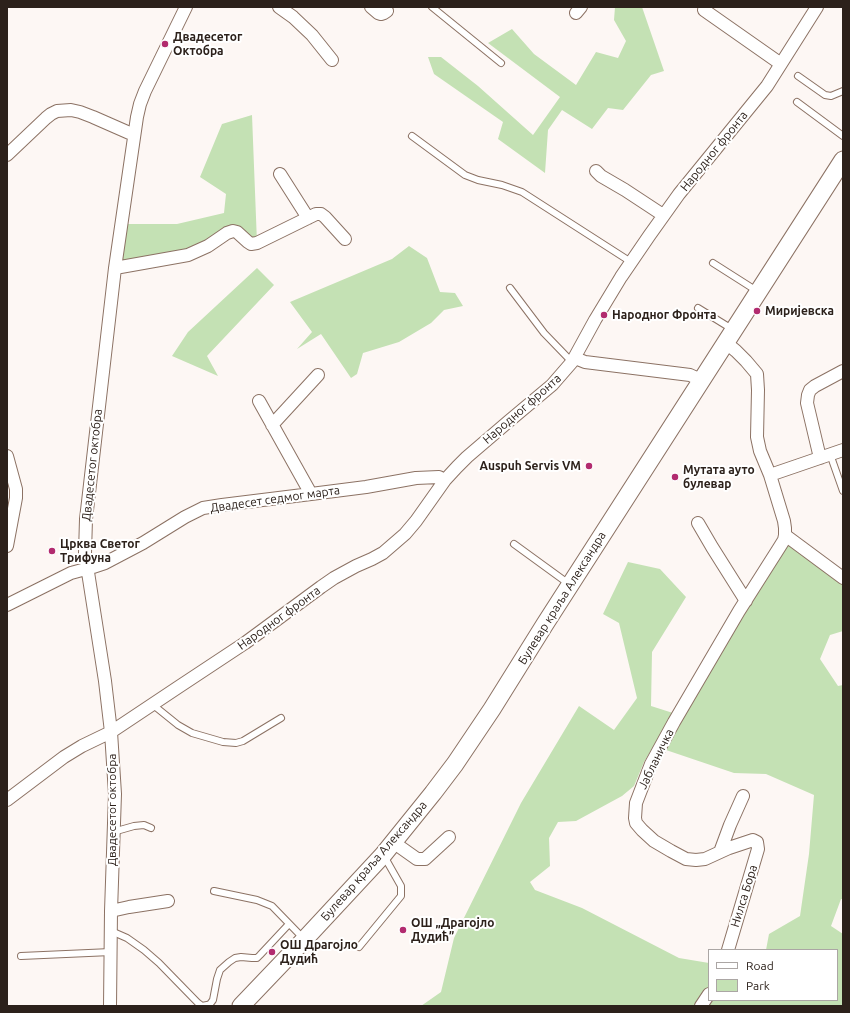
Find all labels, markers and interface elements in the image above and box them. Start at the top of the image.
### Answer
place label: Двадесетог Октобра [173,30,242,58]
marker: Двадесетог Октобра [160,39,170,49]
street label: Народног фронта [677,108,751,194]
place label: Миријевска [765,304,834,318]
marker: Миријевска [752,306,762,316]
place label: Народног Фронта [612,308,716,322]
marker: Народног Фронта [599,310,609,320]
street label: Народног фронта [480,371,564,447]
street label: Двадесетог октобра [79,408,105,522]
place label: Auspuh Servis VM [479,459,581,473]
marker: Auspuh Servis VM [584,461,594,471]
place label: Мутата ауто булевар [683,463,755,491]
marker: Мутата ауто булевар [670,472,680,482]
street label: Двадесет седмог марта [209,483,341,515]
street label: Булевар краља Александра [515,529,609,667]
place label: Црква Светог Трифуна [60,537,140,565]
marker: Црква Светог Трифуна [47,546,57,556]
street label: Народног фронта [235,583,323,653]
street label: Јабланичка [635,727,677,791]
street label: Двадесетог октобра [105,754,119,866]
street label: Булевар краља Александра [318,798,430,924]
street label: Нилса Бора [728,863,760,929]
place label: ОШ „Драгојло Дудић” [411,916,494,944]
marker: ОШ „Драгојло Дудић” [398,925,408,935]
place label: ОШ Драгојло Дудић [280,938,358,966]
marker: ОШ Драгојло Дудић [267,947,277,957]
legend [708,949,838,1001]
text: Road [746,959,774,972]
text: Park [746,979,770,992]

